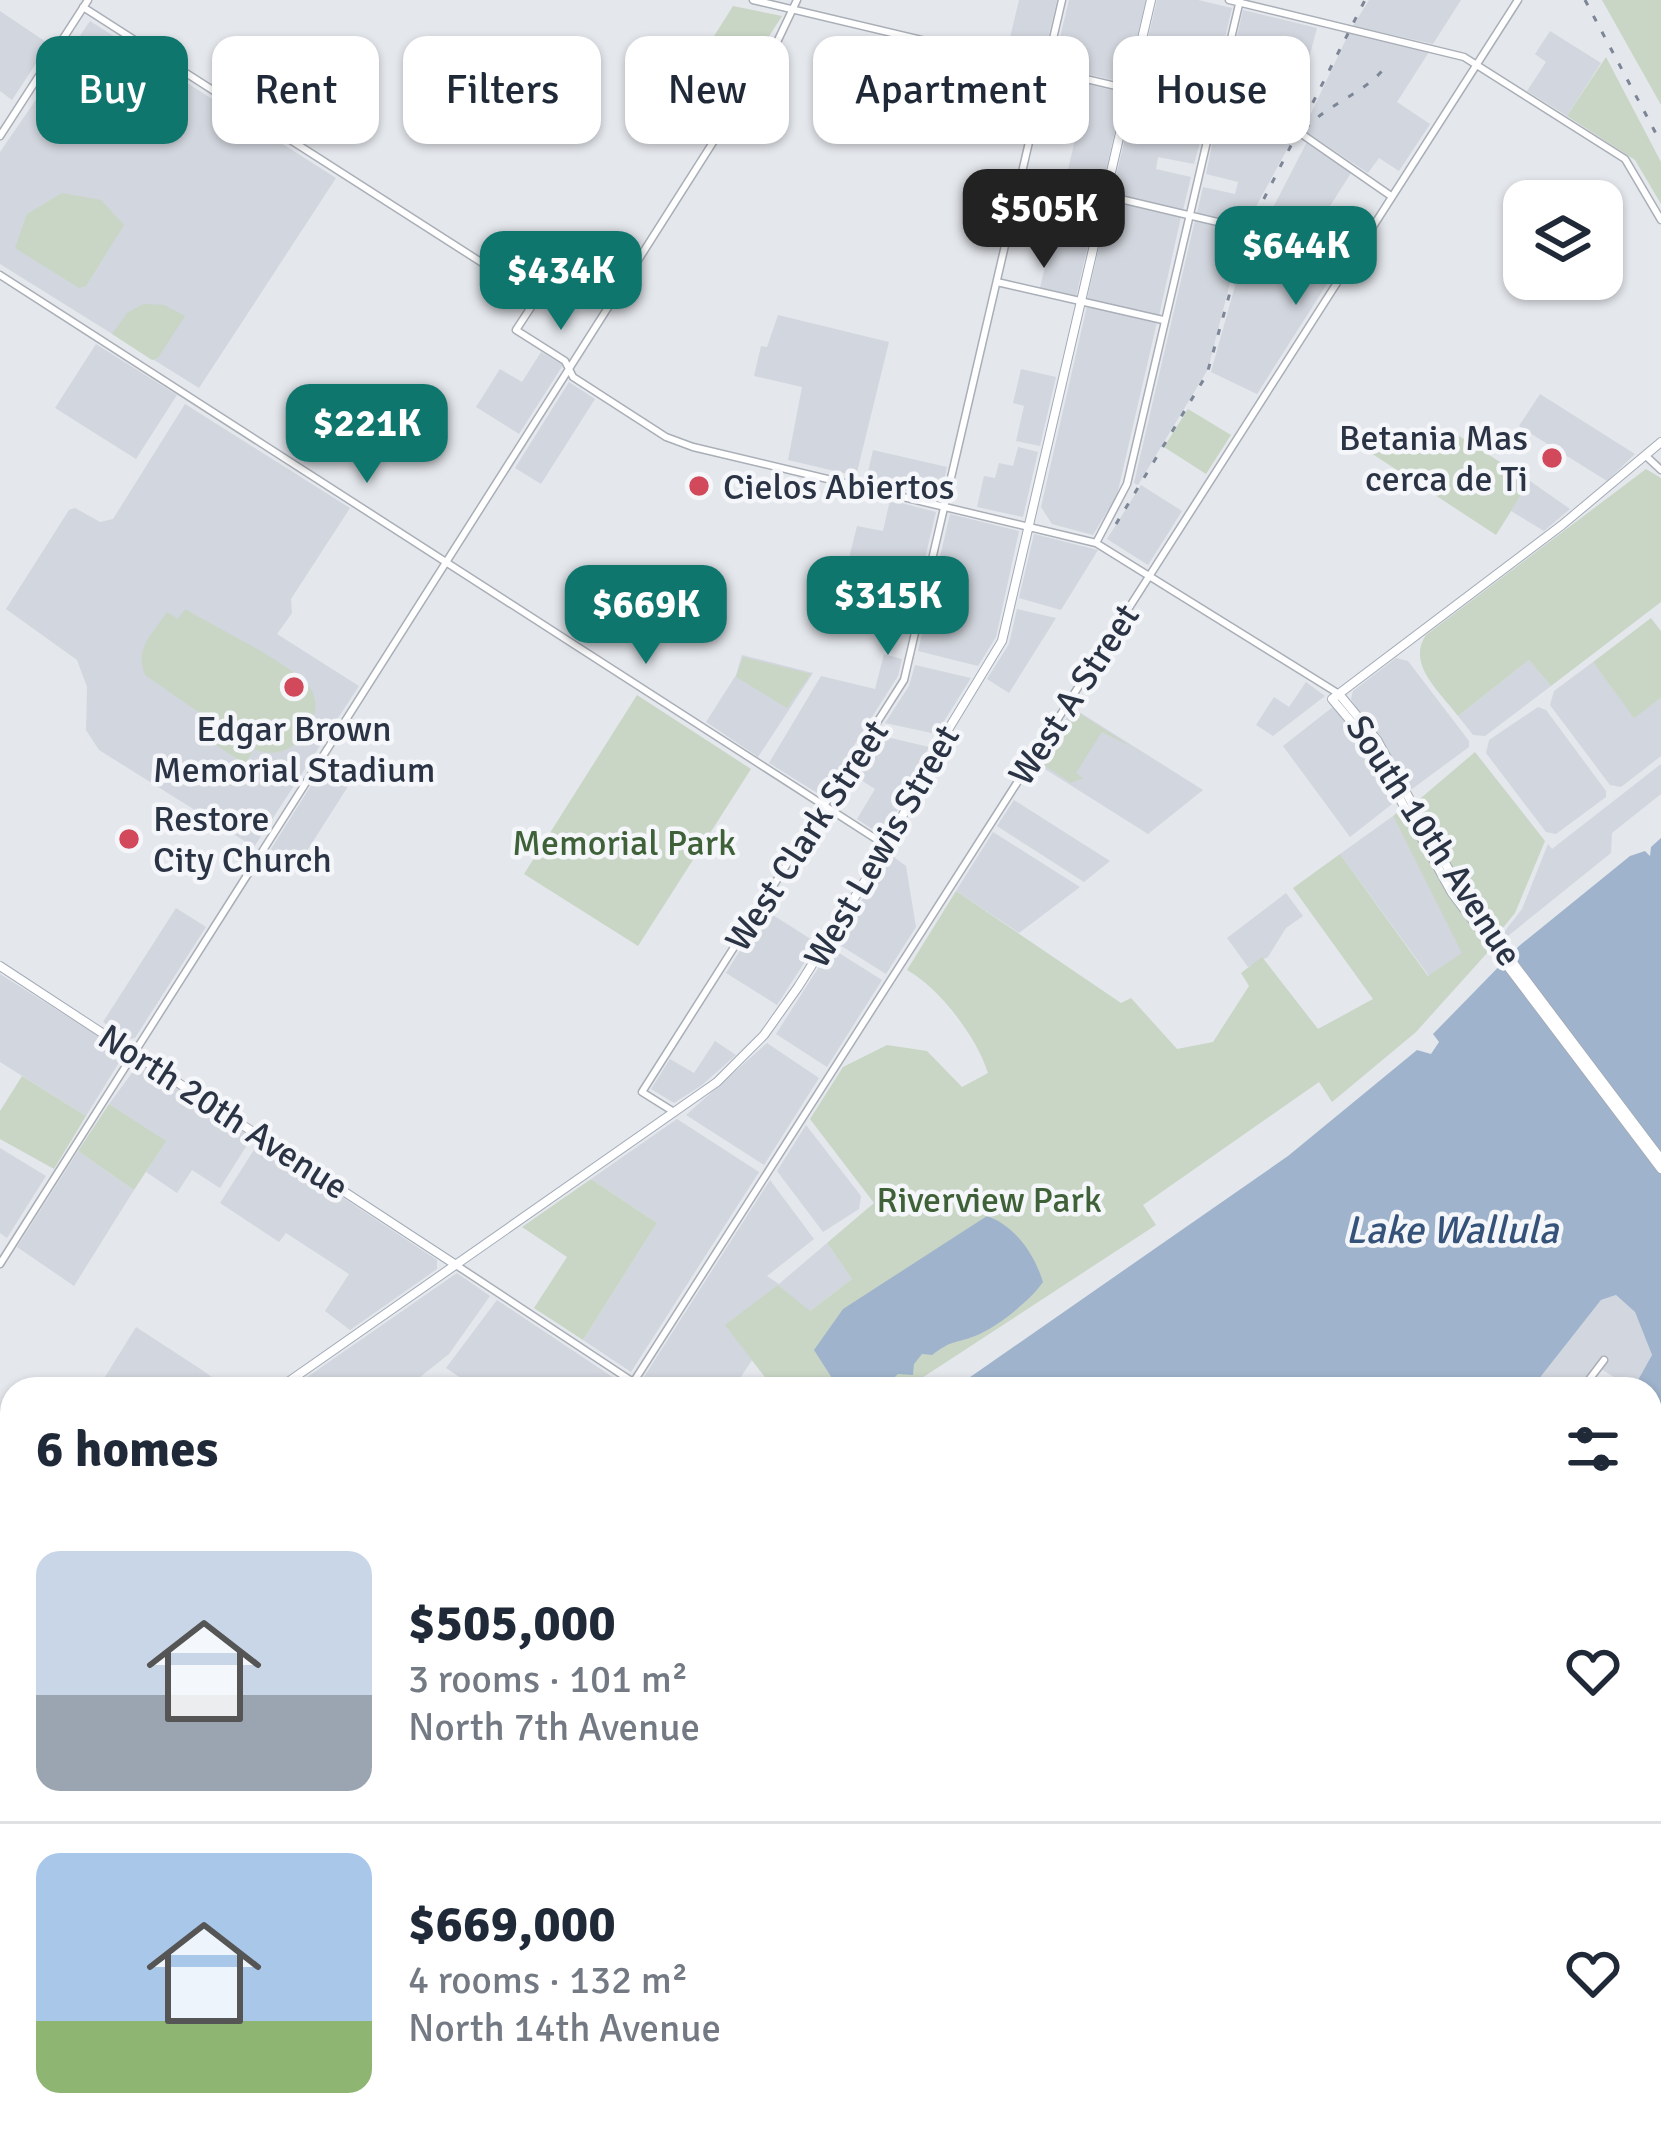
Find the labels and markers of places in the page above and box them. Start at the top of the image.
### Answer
pin: $505K [960,169,1128,271]
pin: $644K [1212,206,1380,308]
pin: $434K [477,231,645,333]
pin: $221K [283,384,451,486]
place label: Betania Mas cerca de Ti [1339,416,1528,502]
marker: Betania Mas cerca de Ti [1539,445,1565,471]
place label: Cielos Abiertos [723,465,955,510]
marker: Cielos Abiertos [686,473,712,499]
pin: $315K [804,556,972,658]
pin: $669K [562,565,730,667]
marker: Edgar Brown Memorial Stadium [281,674,307,700]
place label: Edgar Brown Memorial Stadium [153,707,435,793]
place label: Restore City Church [153,797,332,883]
marker: Restore City Church [116,826,142,852]

